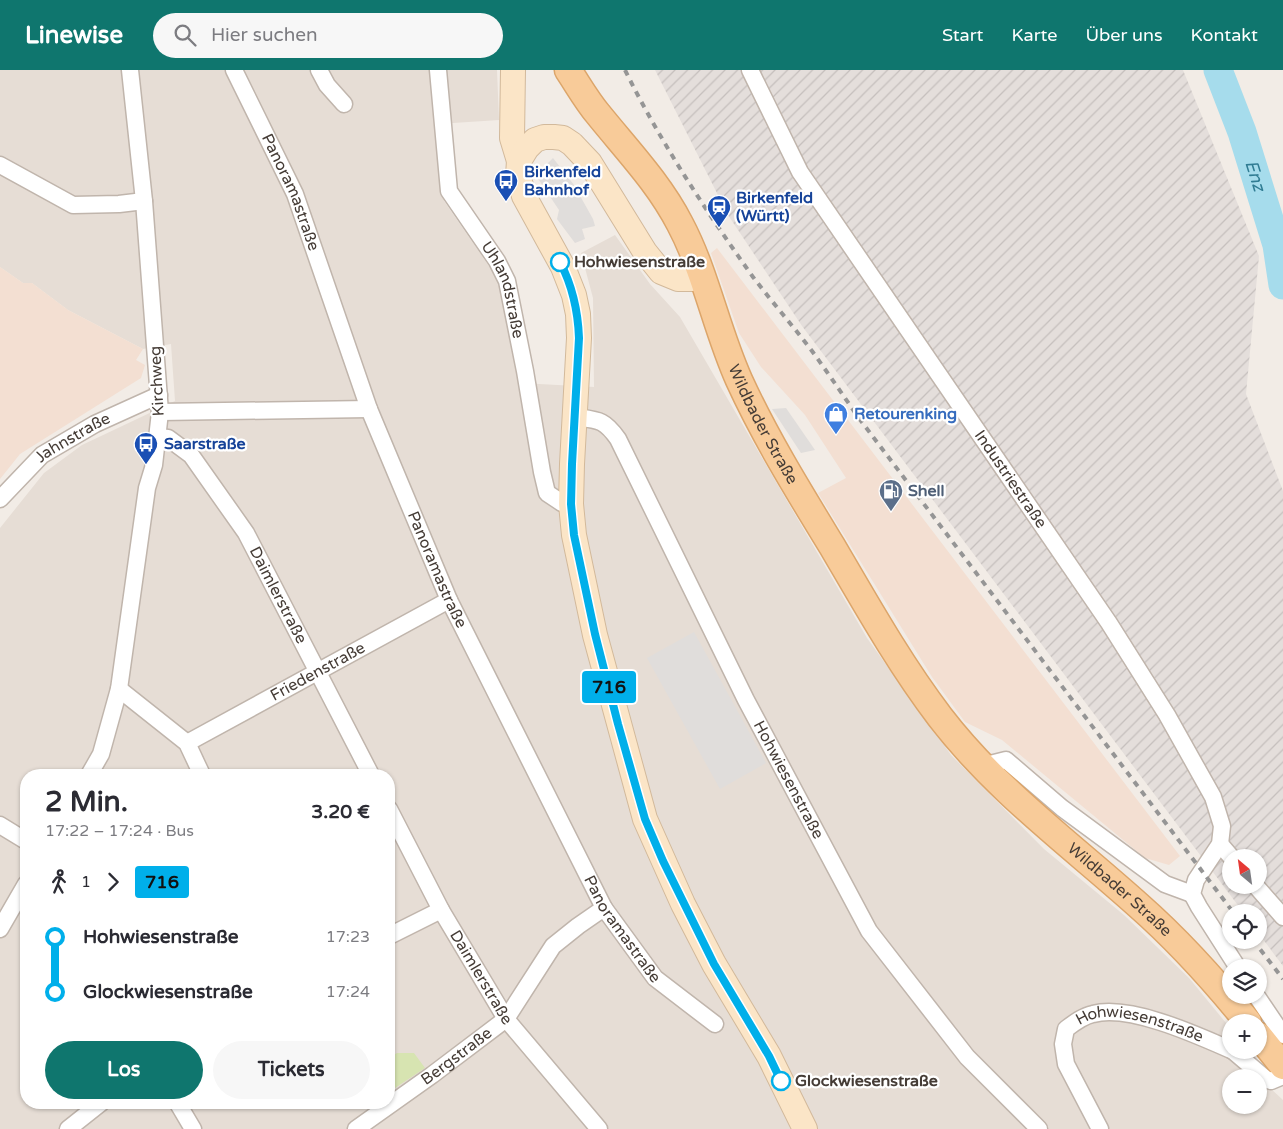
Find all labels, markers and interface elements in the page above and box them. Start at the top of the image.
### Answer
search box [153,13,503,58]
text: Linewise [25,21,123,50]
icon: search [171,21,199,49]
text: Hier suchen [211,24,318,46]
text: Start [942,24,983,46]
text: Karte [1011,24,1057,46]
text: Über uns [1085,24,1163,46]
text: Kontakt [1191,24,1258,46]
street label: Panoramastraße [257,130,324,254]
water label: Enz [1240,157,1271,196]
place label: Birkenfeld Bahnhof [524,162,601,200]
bus stop icon: Birkenfeld Bahnhof [493,168,519,202]
place label: Birkenfeld (Württ) [736,188,813,226]
station icon: Birkenfeld (Württ) [706,194,732,228]
street label: Uhlandstraße [477,238,528,340]
marker: Hohwiesenstraße [550,252,570,272]
place label: Hohwiesenstraße [574,252,705,272]
street label: Kirchweg [145,345,169,417]
street label: Wildbader Straße [724,362,802,488]
shop icon: Retourenking [823,401,849,435]
place label: Retourenking [854,404,957,424]
street label: Jahnstraße [30,408,113,467]
street label: Industriestraße [970,426,1051,532]
bus stop icon: Saarstraße [133,431,159,465]
place label: Saarstraße [164,434,246,454]
fuel station icon: Shell [878,478,904,512]
place label: Shell [908,481,945,501]
street label: Panoramastraße [403,508,471,631]
street label: Daimlerstraße [245,543,311,647]
street label: Friedenstraße [267,638,369,706]
line badge: 716 [580,671,638,703]
text: 716 [592,676,626,698]
street label: Hohwiesenstraße [749,717,828,842]
text: 2 Min. [45,785,128,819]
text: 3.20 € [311,801,370,823]
text: 17:22 – 17:24 · Bus [45,821,194,841]
street label: Wildbader Straße [1063,838,1176,941]
north arrow [1222,849,1268,894]
map controls [1222,849,1267,1114]
icon: walk [45,868,73,896]
icon: forward [99,868,127,896]
text: 716 [145,871,179,893]
text: 1 [81,872,91,892]
street label: Panoramastraße [579,872,665,987]
button: locate [1222,904,1267,949]
text: Hohwiesenstraße [83,926,239,948]
text: 17:23 [326,927,370,947]
street label: Daimlerstraße [445,927,517,1029]
button: layers [1222,959,1267,1004]
text: Glockwiesenstraße [83,981,253,1003]
text: 17:24 [326,982,370,1002]
street label: Hohwiesenstraße [1072,1002,1206,1047]
button: + [1222,1014,1267,1059]
street label: Bergstraße [417,1023,496,1090]
button: Los [45,1041,203,1099]
button: Tickets [213,1041,370,1099]
button: − [1222,1069,1267,1114]
marker: Glockwiesenstraße [771,1071,791,1091]
place label: Glockwiesenstraße [795,1071,938,1091]

